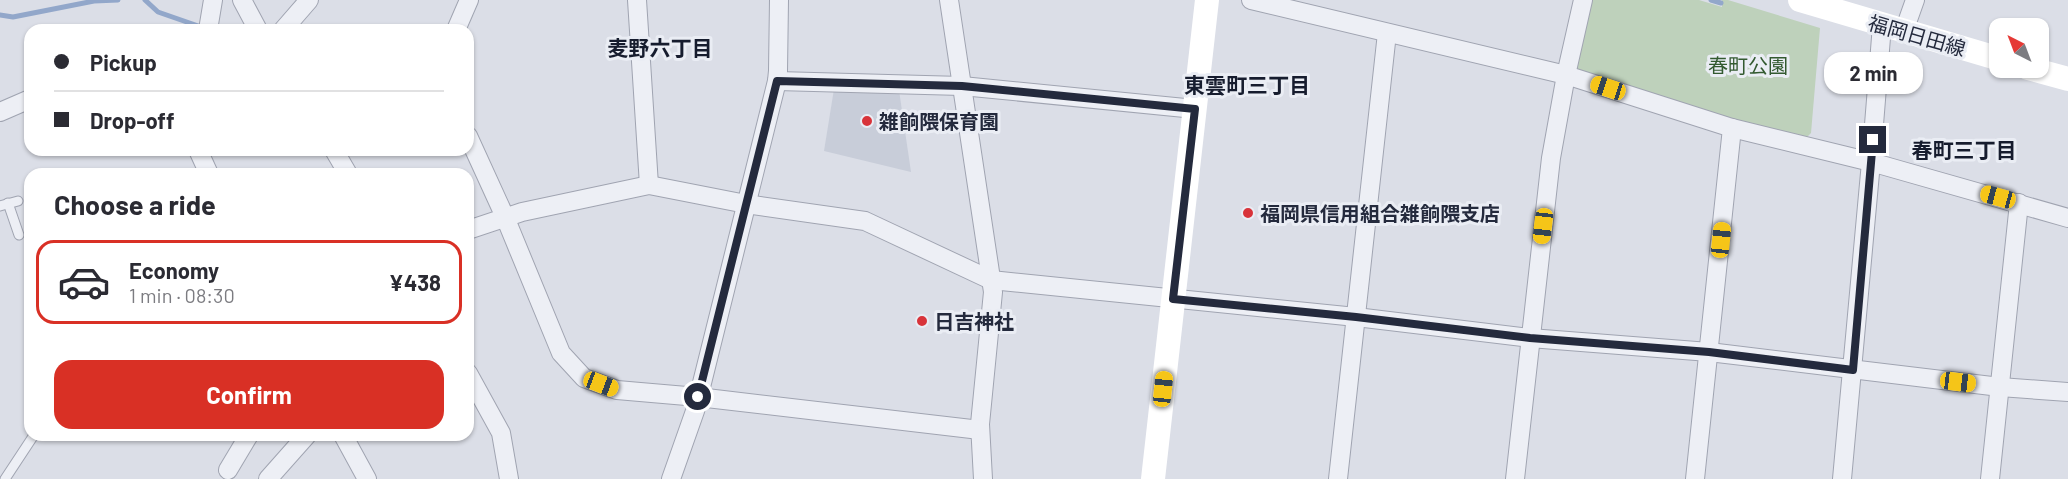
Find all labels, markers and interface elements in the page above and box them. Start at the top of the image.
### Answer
street label: 福岡日田線 [1866,10,1968,60]
north arrow [1989,18,2049,78]
map controls [1989,18,2049,78]
district label: 麦野六丁目 [608,35,713,60]
text: Pickup [90,49,157,75]
park label: 春町公園 [1708,53,1788,77]
callout: 2 min [1824,53,1922,95]
text: 2 min [1850,61,1897,85]
district label: 東雲町三丁目 [1184,72,1310,97]
car [1588,74,1628,102]
text: Drop-off [90,107,174,133]
place label: 雑餉隈保育園 [879,109,999,133]
marker: 雑餉隈保育園 [860,114,874,128]
route end [1859,126,1886,153]
district label: 春町三丁目 [1912,137,2017,162]
car [1978,184,2018,210]
text: Choose a ride [54,188,216,220]
place label: 福岡県信用組合雑餉隈支店 [1260,201,1500,225]
marker: 福岡県信用組合雑餉隈支店 [1241,206,1255,220]
car [1532,207,1554,245]
car [1710,221,1732,259]
icon: car [57,255,111,309]
text: Economy [129,257,219,283]
text: ¥438 [389,269,441,295]
text: 1 min · 08:30 [129,283,235,307]
place label: 日吉神社 [934,309,1014,333]
marker: 日吉神社 [915,314,929,328]
button: Confirm [54,360,444,429]
car [581,369,621,399]
car [1152,370,1174,408]
car [1939,371,1977,393]
route start [684,383,711,410]

